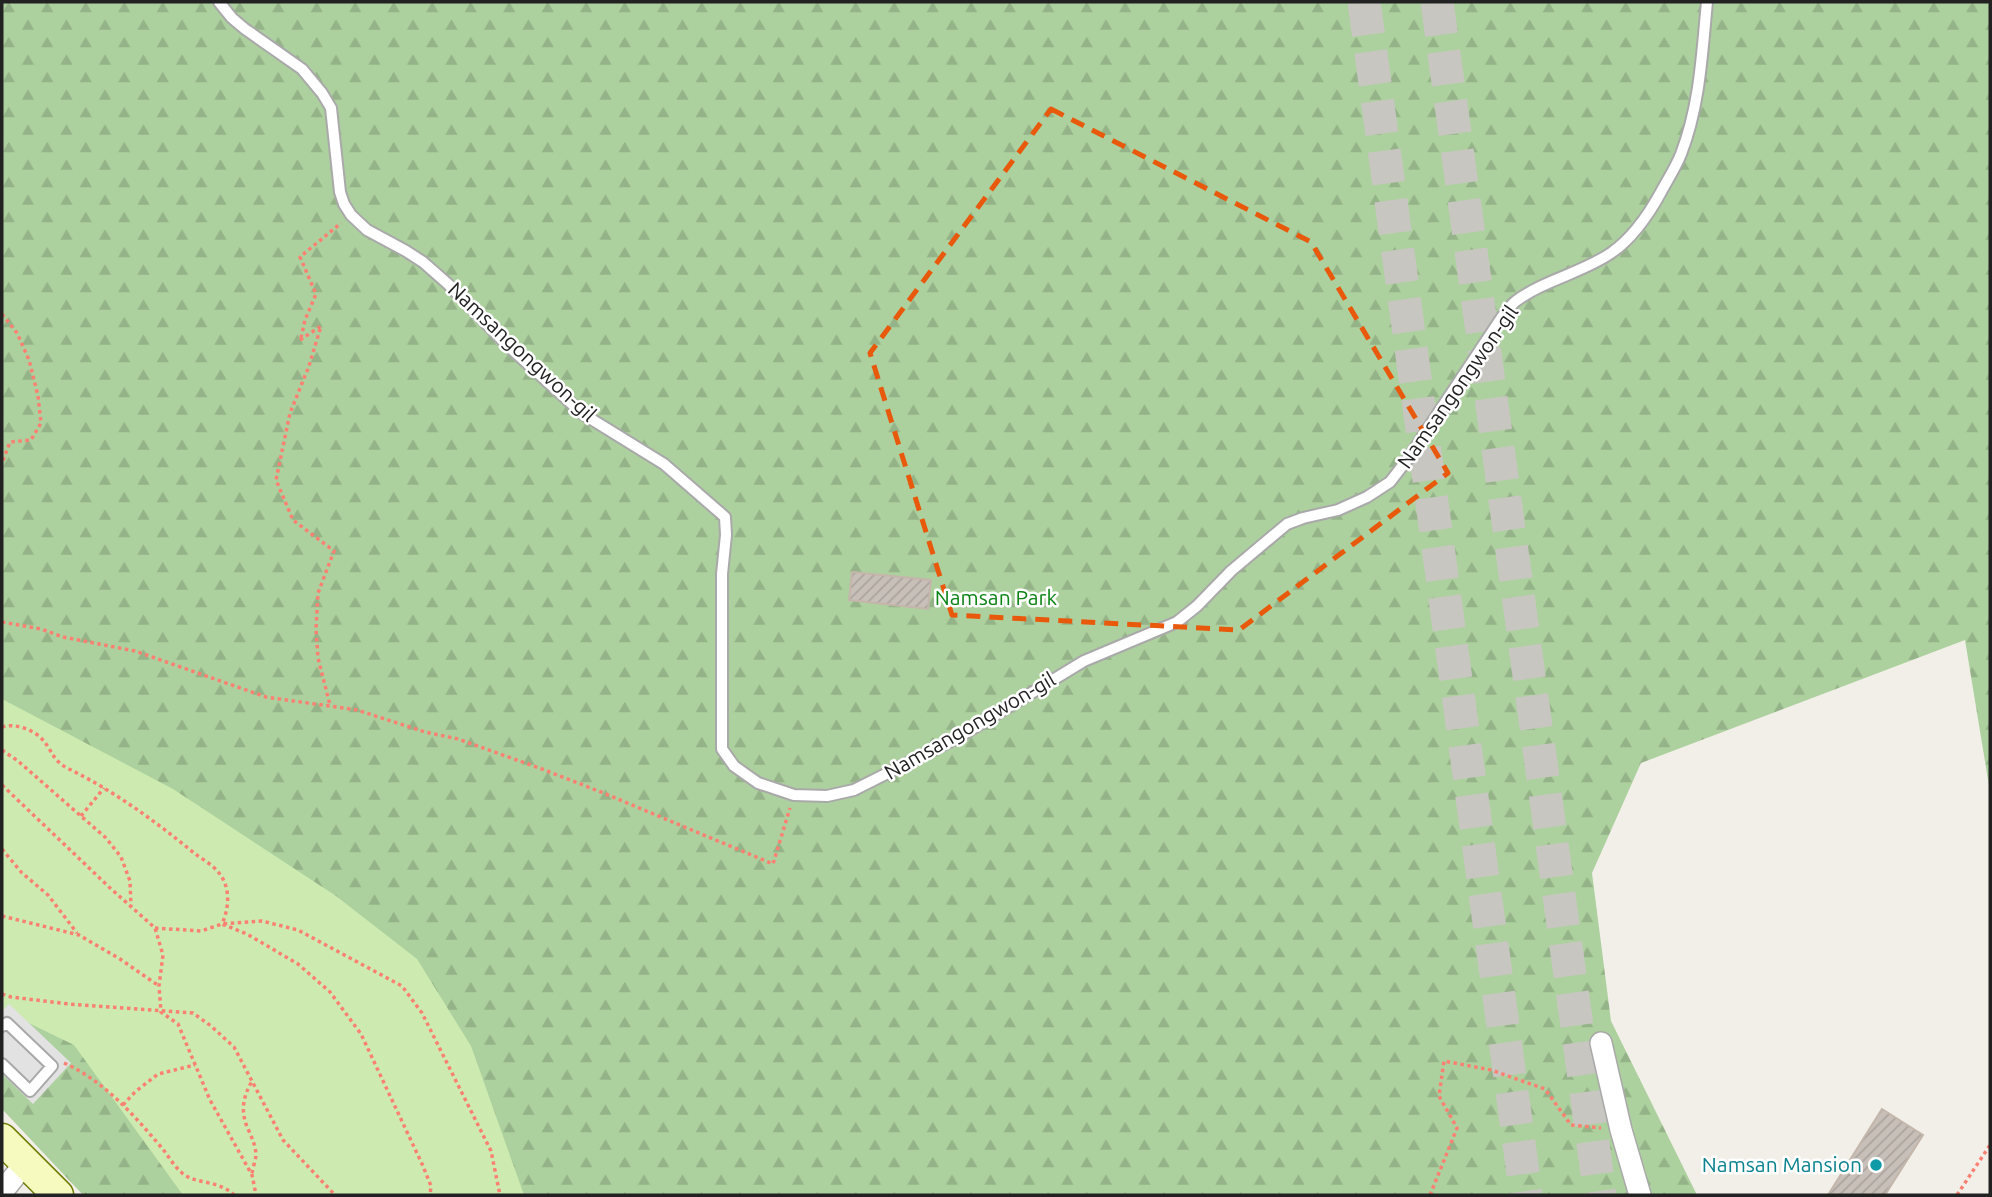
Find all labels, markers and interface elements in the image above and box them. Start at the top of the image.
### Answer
street label: Namsangongwon-gil [444,276,602,426]
street label: Namsangongwon-gil [1392,300,1523,473]
park label: Namsan Park [935,585,1058,609]
street label: Namsangongwon-gil [880,666,1059,784]
place label: Namsan Mansion [1702,1152,1862,1176]
marker: Namsan Mansion [1868,1157,1884,1173]

